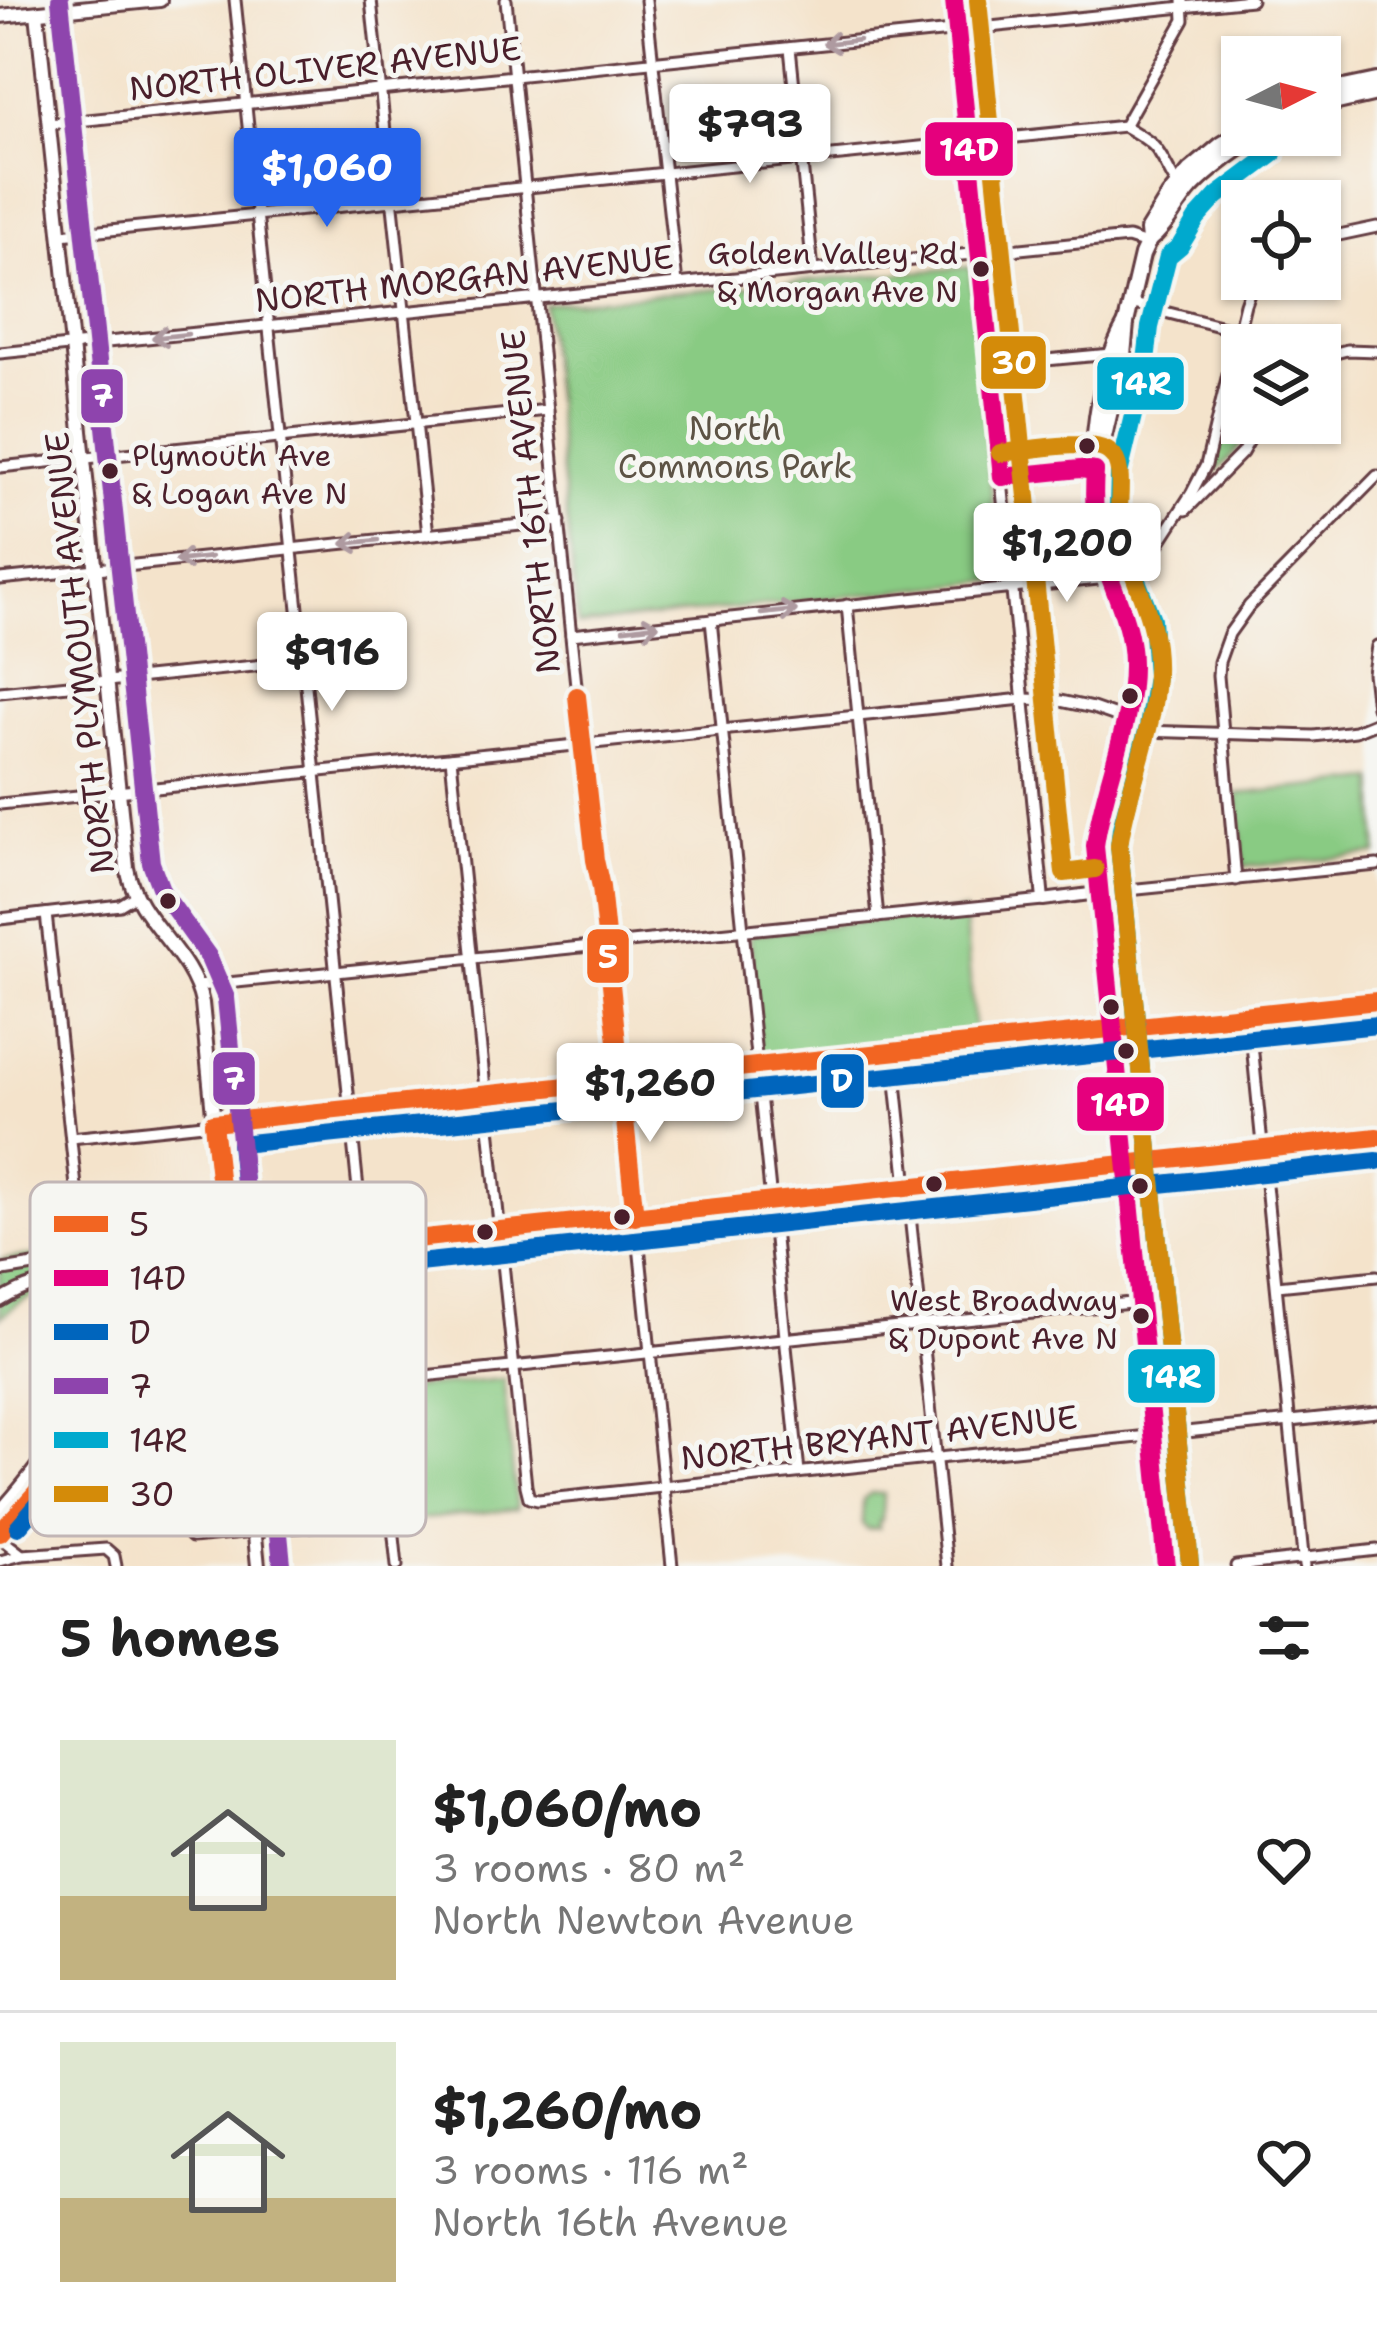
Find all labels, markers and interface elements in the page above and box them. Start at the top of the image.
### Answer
street label: NORTH OLIVER AVENUE [127,26,523,111]
one-way arrow [822,31,861,54]
north arrow [1221,36,1341,156]
map controls [1221,36,1341,444]
pin: $793 [679,84,821,186]
text: $793 [696,97,804,149]
line badge: 14D [923,120,1015,178]
text: 14D [939,127,999,172]
pin: $1,060 [229,128,425,230]
text: $1,060 [261,141,393,193]
button: locate [1221,180,1341,300]
place label: Golden Valley Rd & Morgan Ave N [708,233,958,312]
street label: NORTH MORGAN AVENUE [252,234,676,323]
marker: Golden Valley Rd & Morgan Ave N [970,258,992,280]
button: layers [1221,324,1341,444]
one-way arrow [152,325,191,348]
street label: NORTH 16TH AVENUE [490,328,571,676]
line badge: 30 [979,334,1048,391]
text: 30 [991,340,1037,385]
line badge: 14R [1095,355,1186,412]
text: 14R [1110,361,1172,406]
line badge: 7 [79,367,125,425]
text: 7 [90,373,114,418]
park label: North Commons Park [618,406,852,489]
street label: NORTH PLYMOUTH AVENUE [34,430,125,876]
place label: Plymouth Ave & Logan Ave N [132,435,347,514]
unlabelled marker [1076,435,1098,457]
marker: Plymouth Ave & Logan Ave N [99,460,121,482]
pin: $1,200 [969,503,1165,605]
text: $1,200 [1001,516,1133,568]
one-way arrow [341,531,380,554]
one-way arrow [174,548,213,571]
one-way arrow [759,601,798,623]
pin: $916 [261,612,403,714]
one-way arrow [621,616,660,638]
text: $916 [284,625,380,677]
unlabelled marker [1119,685,1141,707]
unlabelled marker [157,890,179,912]
line badge: 5 [585,927,631,985]
text: 5 [598,934,618,979]
unlabelled marker [1100,996,1122,1018]
unlabelled marker [1115,1040,1137,1062]
pin: $1,260 [552,1043,748,1145]
line badge: 7 [211,1050,257,1107]
line badge: D [819,1052,866,1110]
text: 7 [222,1056,246,1101]
text: $1,260 [584,1056,716,1108]
text: D [830,1058,854,1103]
line badge: 14D [1075,1075,1166,1133]
text: 14D [1090,1082,1150,1127]
unlabelled marker [923,1173,945,1195]
unlabelled marker [1129,1175,1151,1197]
legend [30,1182,426,1536]
text: 5 [129,1202,149,1247]
unlabelled marker [611,1206,633,1228]
unlabelled marker [474,1221,496,1243]
text: 14D [129,1256,186,1301]
place label: West Broadway & Dupont Ave N [888,1280,1118,1359]
marker: West Broadway & Dupont Ave N [1130,1305,1152,1327]
text: D [129,1310,151,1355]
line badge: 14R [1126,1347,1217,1405]
text: 14R [1140,1354,1202,1399]
text: 7 [129,1364,152,1409]
street label: NORTH BRYANT AVENUE [678,1394,1080,1481]
text: 14R [129,1418,187,1463]
text: 30 [129,1472,175,1517]
text: 5 homes [60,1604,280,1672]
icon: filters [1251,1605,1317,1671]
text: $1,060/mo [432,1774,702,1842]
icon: home [156,1788,300,1932]
icon: heart [1251,1827,1317,1893]
text: 3 rooms · 80 m² [432,1842,745,1894]
text: North Newton Avenue [432,1894,855,1946]
text: $1,260/mo [432,2076,702,2144]
icon: home [156,2090,300,2234]
icon: heart [1251,2129,1317,2195]
text: 3 rooms · 116 m² [432,2144,749,2196]
text: North 16th Avenue [432,2196,789,2248]

